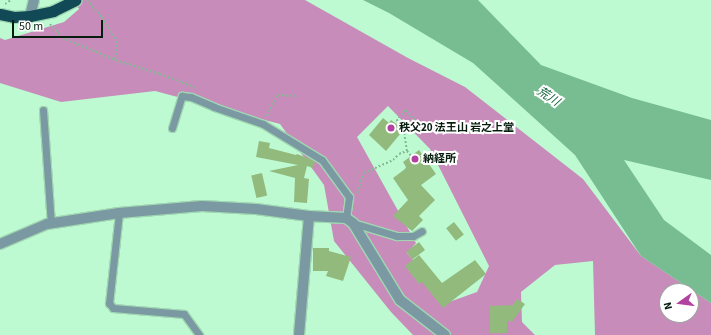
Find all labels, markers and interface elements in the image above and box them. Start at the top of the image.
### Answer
scale bar [14,12,105,38]
text: 50 m [19,18,43,35]
water label: 荒川 [534,84,562,110]
place label: 秩父20 法王山 岩之上堂 [399,121,514,135]
marker: 秩父20 法王山 岩之上堂 [386,123,396,133]
place label: 納経所 [423,152,456,166]
marker: 納経所 [410,154,420,164]
north arrow [659,283,699,323]
text: N [660,300,676,311]

